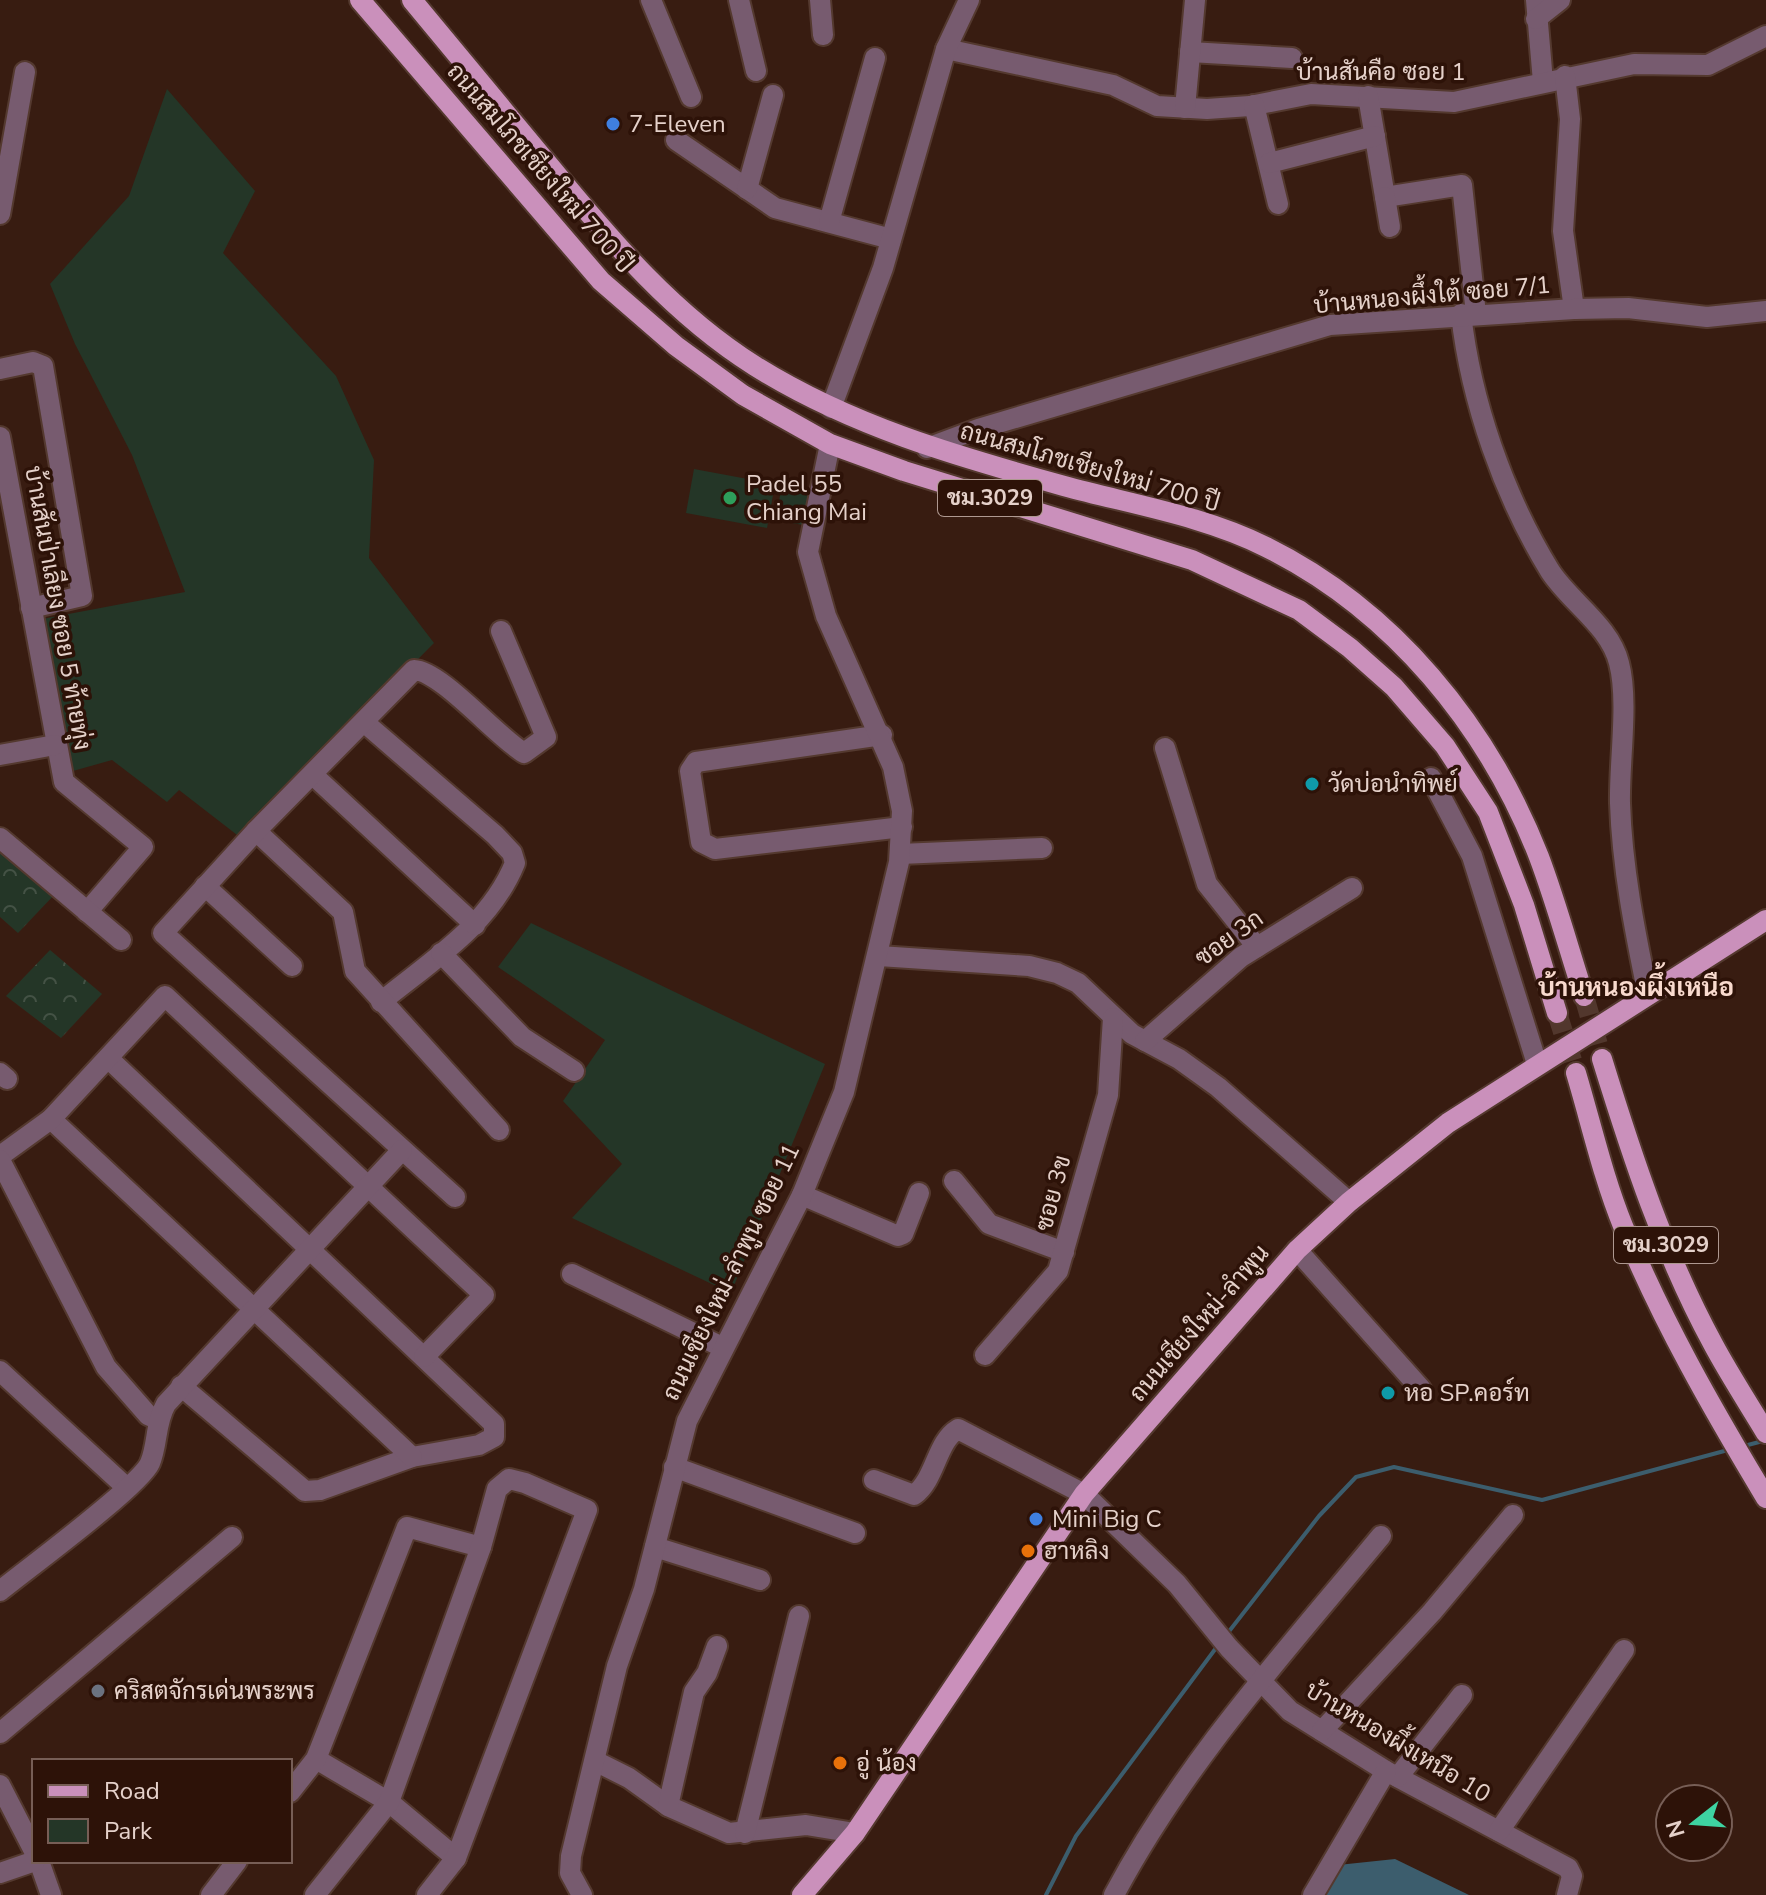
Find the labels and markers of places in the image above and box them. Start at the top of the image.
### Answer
place label: 7-Eleven [629,108,726,140]
marker: 7-Eleven [604,115,622,133]
place label: Padel 55 Chiang Mai [746,468,867,528]
marker: Padel 55 Chiang Mai [721,489,739,507]
place label: วัดบ่อนำทิพย์ [1328,768,1458,800]
marker: วัดบ่อนำทิพย์ [1303,775,1321,793]
place label: หอ SP.คอร์ท [1404,1377,1530,1409]
marker: หอ SP.คอร์ท [1379,1384,1397,1402]
place label: Mini Big C [1052,1503,1162,1535]
marker: Mini Big C [1027,1510,1045,1528]
place label: ฮาหลิง [1044,1535,1109,1567]
marker: ฮาหลิง [1019,1542,1037,1560]
place label: คริสตจักรเด่นพระพร [114,1675,315,1707]
marker: คริสตจักรเด่นพระพร [89,1682,107,1700]
place label: อู่ น้อง [856,1747,917,1780]
marker: อู่ น้อง [831,1754,849,1772]

